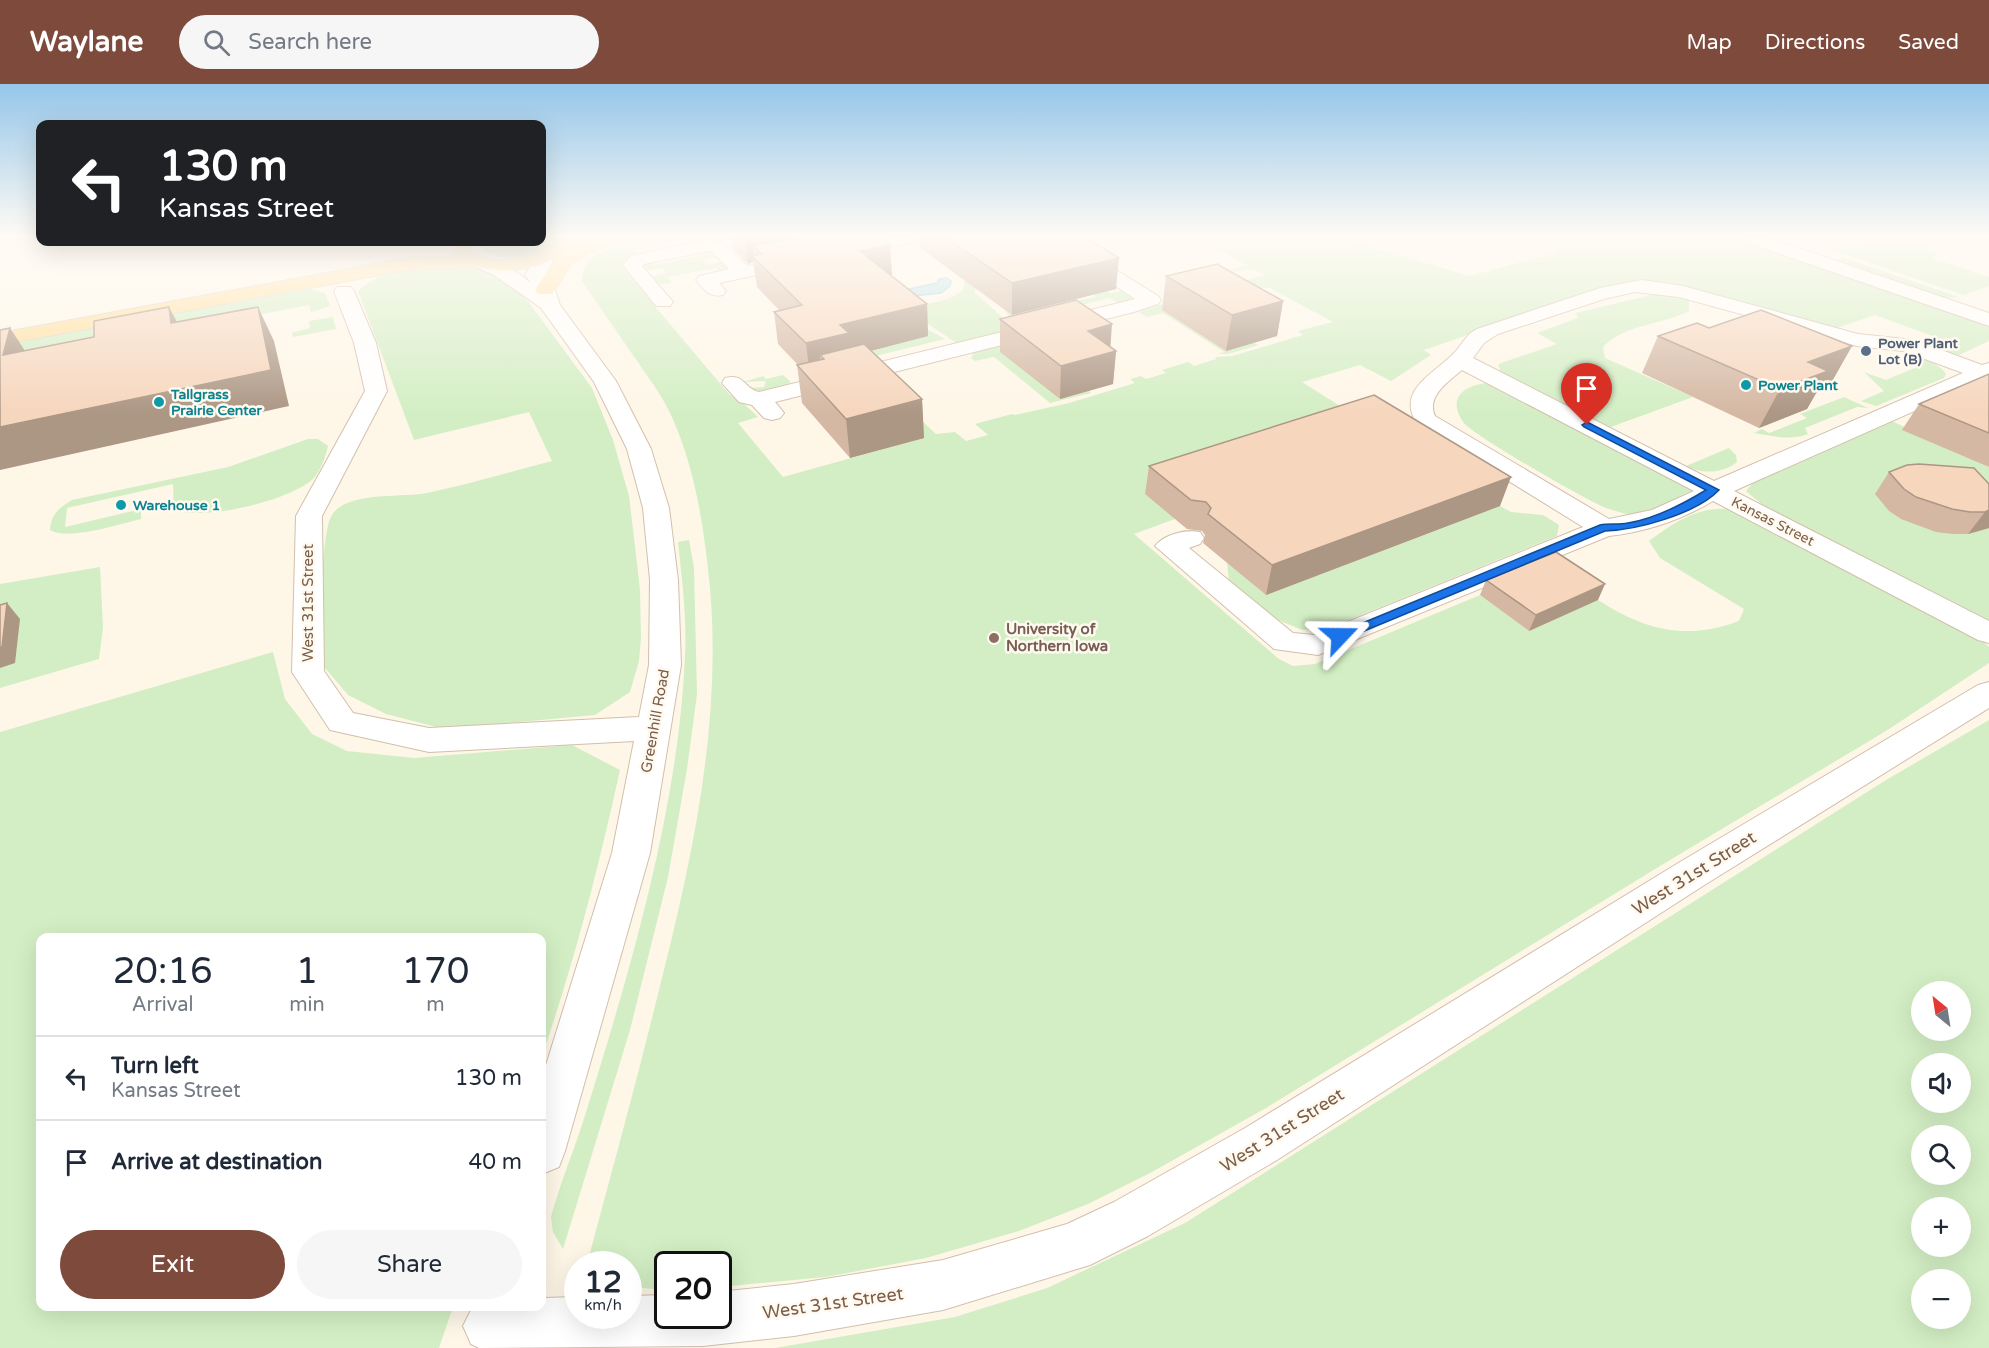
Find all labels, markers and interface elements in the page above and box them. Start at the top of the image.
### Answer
search box [179,15,599,69]
text: Waylane [30,25,143,59]
icon: search [200,26,233,59]
text: Search here [248,29,372,55]
text: Map [1686,30,1732,55]
text: Directions [1765,30,1865,55]
text: Saved [1898,30,1959,55]
text: 130 m [159,141,288,192]
icon: left [60,144,138,222]
text: Kansas Street [159,192,334,225]
place label: Power Plant Lot (B) [1878,335,1959,368]
marker: Power Plant Lot (B) [1859,344,1873,358]
pin [1561,363,1612,425]
icon: arrive [1570,372,1603,405]
place label: Power Plant [1758,377,1839,394]
marker: Power Plant [1739,378,1753,392]
place label: Tallgrass Prairie Center [170,386,262,419]
marker: Tallgrass Prairie Center [152,395,166,409]
street label: Kansas Street [1728,493,1818,550]
place label: Warehouse 1 [133,497,220,514]
marker: Warehouse 1 [114,498,128,512]
street label: West 31st Street [299,544,317,662]
position arrow [1308,604,1372,668]
place label: University of Northern Iowa [1006,620,1108,655]
marker: University of Northern Iowa [987,631,1001,645]
street label: Greenhill Road [637,668,673,774]
street label: West 31st Street [1628,826,1760,920]
text: 20:16 [113,950,213,993]
text: 1 [296,950,318,993]
text: 170 [401,950,469,993]
north arrow [1911,981,1971,1041]
map controls [1911,981,1971,1329]
text: Arrival [132,993,194,1017]
text: min [289,993,325,1017]
text: m [426,993,445,1017]
text: Turn left [111,1053,199,1079]
button: sound [1911,1053,1971,1113]
icon: left [60,1062,93,1095]
text: 130 m [455,1065,522,1091]
text: Kansas Street [111,1079,241,1103]
street label: West 31st Street [1216,1083,1348,1177]
button: search [1911,1125,1971,1185]
icon: arrive [60,1146,93,1179]
text: Arrive at destination [111,1149,322,1175]
text: 40 m [468,1149,522,1175]
button: + [1911,1197,1971,1257]
button: Exit [60,1230,285,1299]
button: Share [297,1230,522,1299]
speed limit sign: 20 [654,1251,732,1329]
text: 12 [584,1264,622,1301]
button: − [1911,1269,1971,1329]
street label: West 31st Street [761,1282,905,1324]
text: km/h [584,1296,622,1314]

